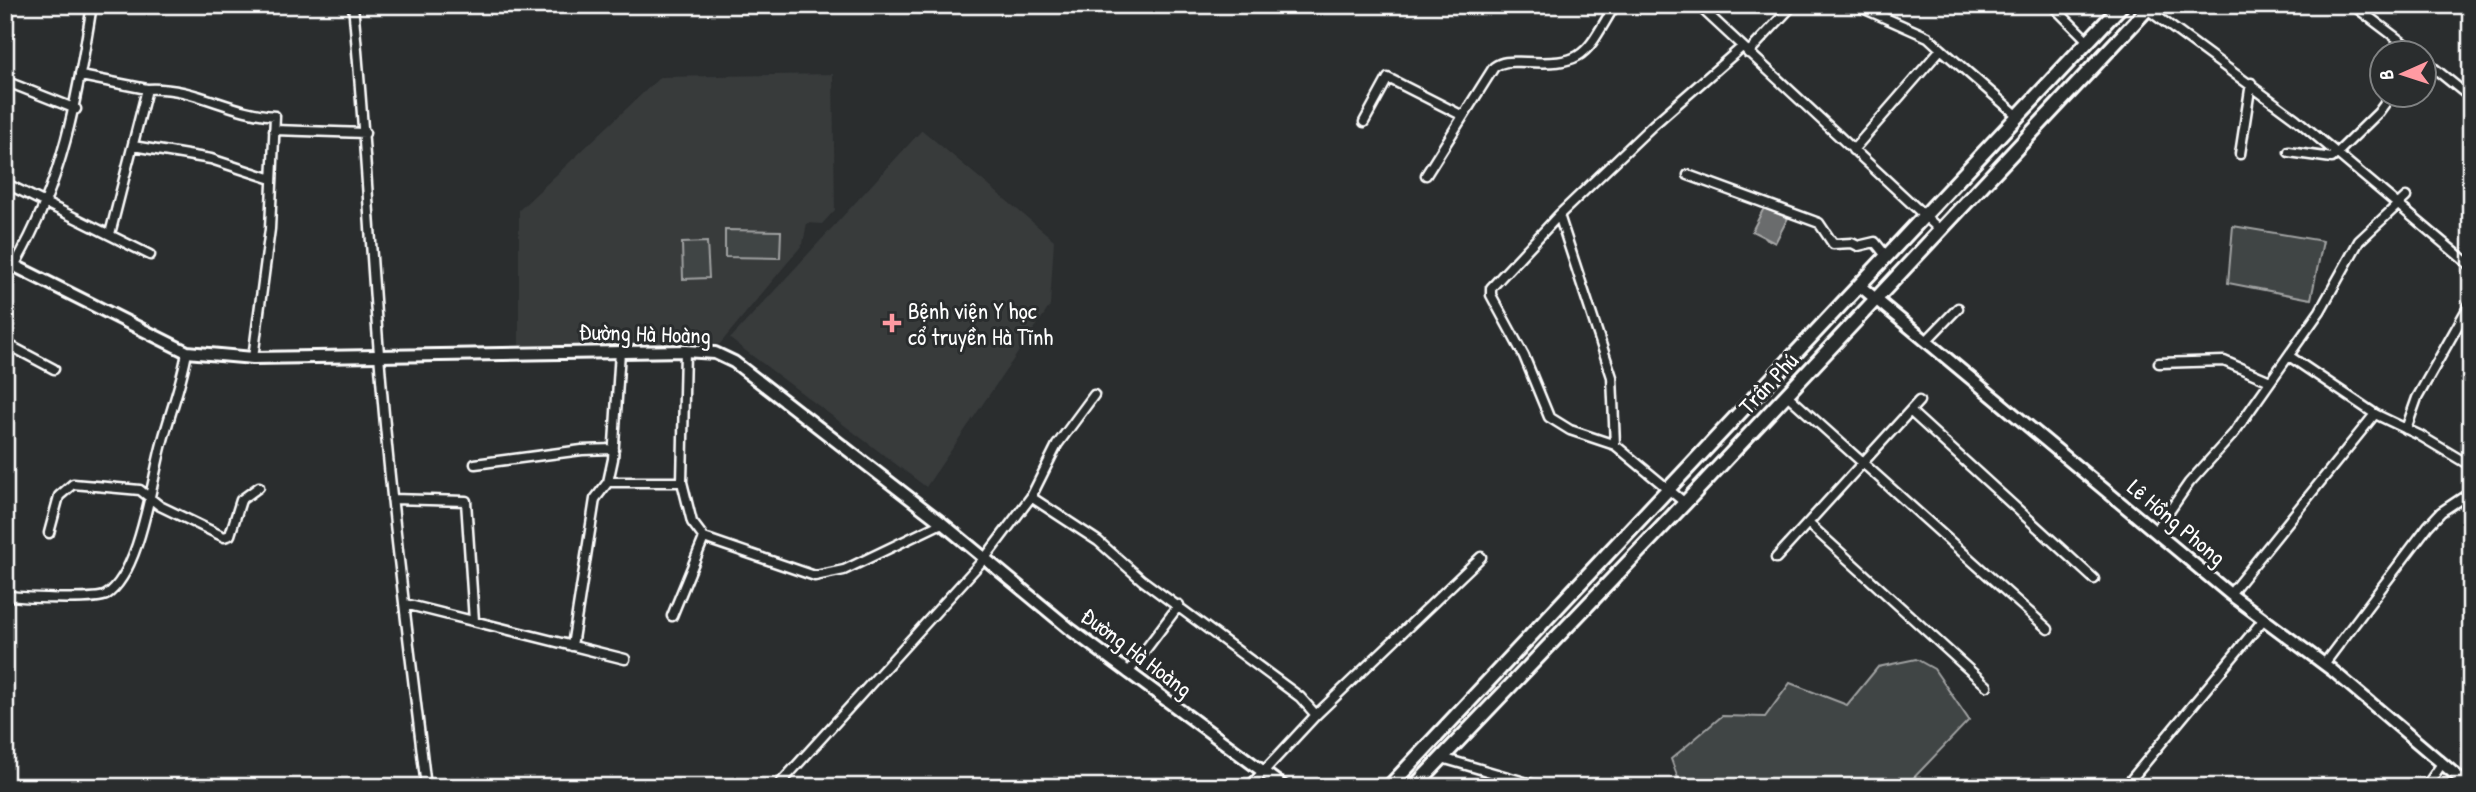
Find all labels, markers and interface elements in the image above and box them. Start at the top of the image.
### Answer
north arrow [2368,38,2438,108]
text: B [2373,69,2399,80]
place label: Bệnh viện Y học cổ truyền Hà Tĩnh [908,295,1053,352]
marker: Bệnh viện Y học cổ truyền Hà Tĩnh [882,313,902,333]
street label: Đường Hà Hoàng [579,315,711,351]
street label: Trần Phú [1731,345,1805,421]
street label: Lê Hồng Phong [2121,472,2233,572]
street label: Đường Hà Hoàng [1075,600,1199,704]

